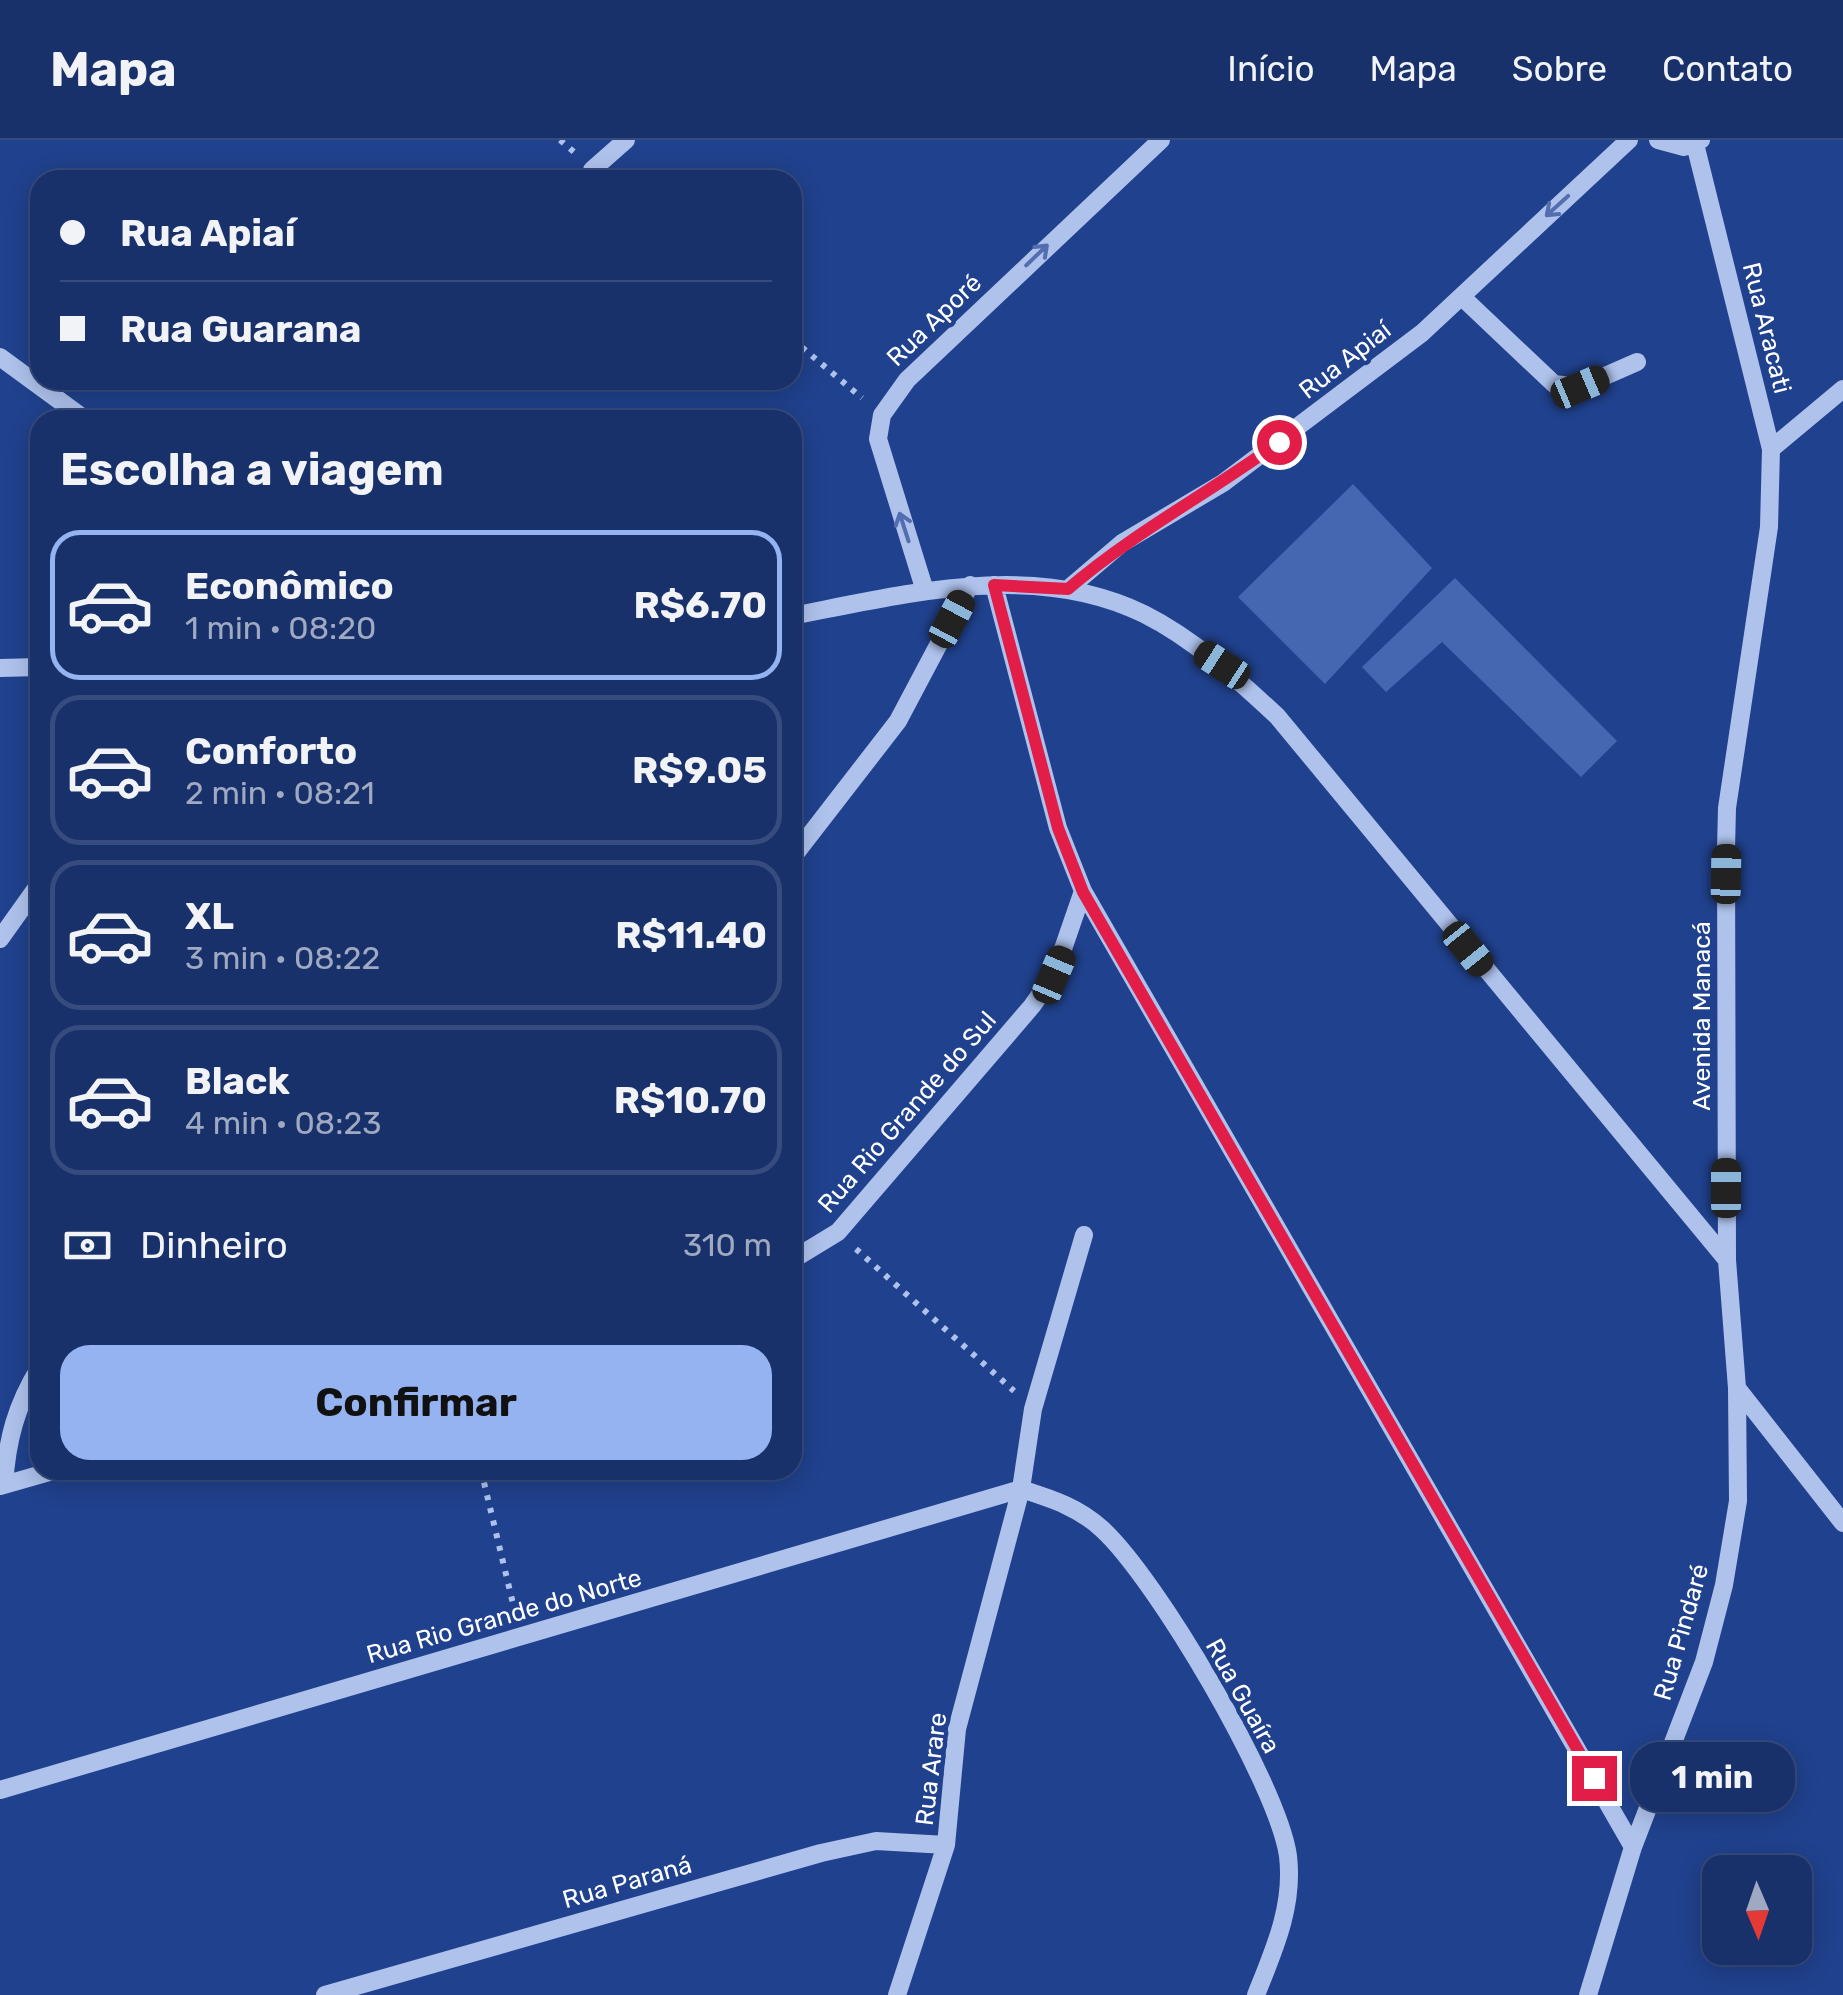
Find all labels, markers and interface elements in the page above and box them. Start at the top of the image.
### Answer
text: Mapa [50,41,177,98]
text: Início [1227,48,1314,90]
text: Mapa [1369,48,1457,90]
text: Sobre [1512,48,1607,90]
text: Contato [1662,48,1793,90]
one-way arrow [1545,194,1570,217]
text: Rua Apiaí [120,210,296,256]
one-way arrow [1024,243,1048,267]
street label: Rua Aracati [1737,260,1797,396]
street label: Rua Aporé [881,268,987,372]
text: Rua Guarana [120,306,361,352]
street label: Rua Apiaí [1293,314,1398,405]
car [1547,361,1613,413]
route start [1257,420,1302,465]
text: Escolha a viagem [60,443,444,496]
one-way arrow [894,511,912,543]
icon: car [65,560,155,650]
text: Econômico [185,563,394,609]
text: R$6.70 [633,582,767,628]
car [925,585,979,653]
text: 1 min · 08:20 [185,609,376,647]
car [1189,636,1255,694]
icon: car [65,725,155,815]
text: Conforto [185,728,357,774]
text: R$9.05 [632,747,767,793]
text: 2 min · 08:21 [185,774,375,812]
car [1710,844,1742,904]
icon: car [65,890,155,980]
text: XL [185,893,234,939]
text: R$11.40 [615,912,767,958]
car [1437,916,1499,982]
street label: Avenida Manacá [1687,921,1716,1111]
text: 3 min · 08:22 [185,939,380,977]
car [1028,942,1080,1008]
street label: Rua Rio Grande do Sul [812,1006,1002,1218]
icon: car [65,1055,155,1145]
text: Black [185,1058,290,1104]
text: R$10.70 [614,1077,767,1123]
text: 4 min · 08:23 [185,1104,381,1142]
car [1711,1158,1741,1218]
icon: cash [60,1218,115,1273]
text: Dinheiro [140,1222,288,1268]
text: 310 m [683,1226,772,1264]
button: Confirmar [60,1345,772,1460]
street label: Rua Pindaré [1648,1560,1714,1704]
street label: Rua Rio Grande do Norte [363,1563,645,1669]
street label: Rua Guaíra [1200,1634,1286,1758]
street label: Rua Arare [910,1711,952,1827]
callout: 1 min [1629,1743,1794,1813]
route end [1572,1756,1617,1801]
text: 1 min [1672,1758,1753,1796]
street label: Rua Paraná [559,1850,695,1914]
north arrow [1702,1855,1812,1965]
map controls [1702,1855,1812,1965]

